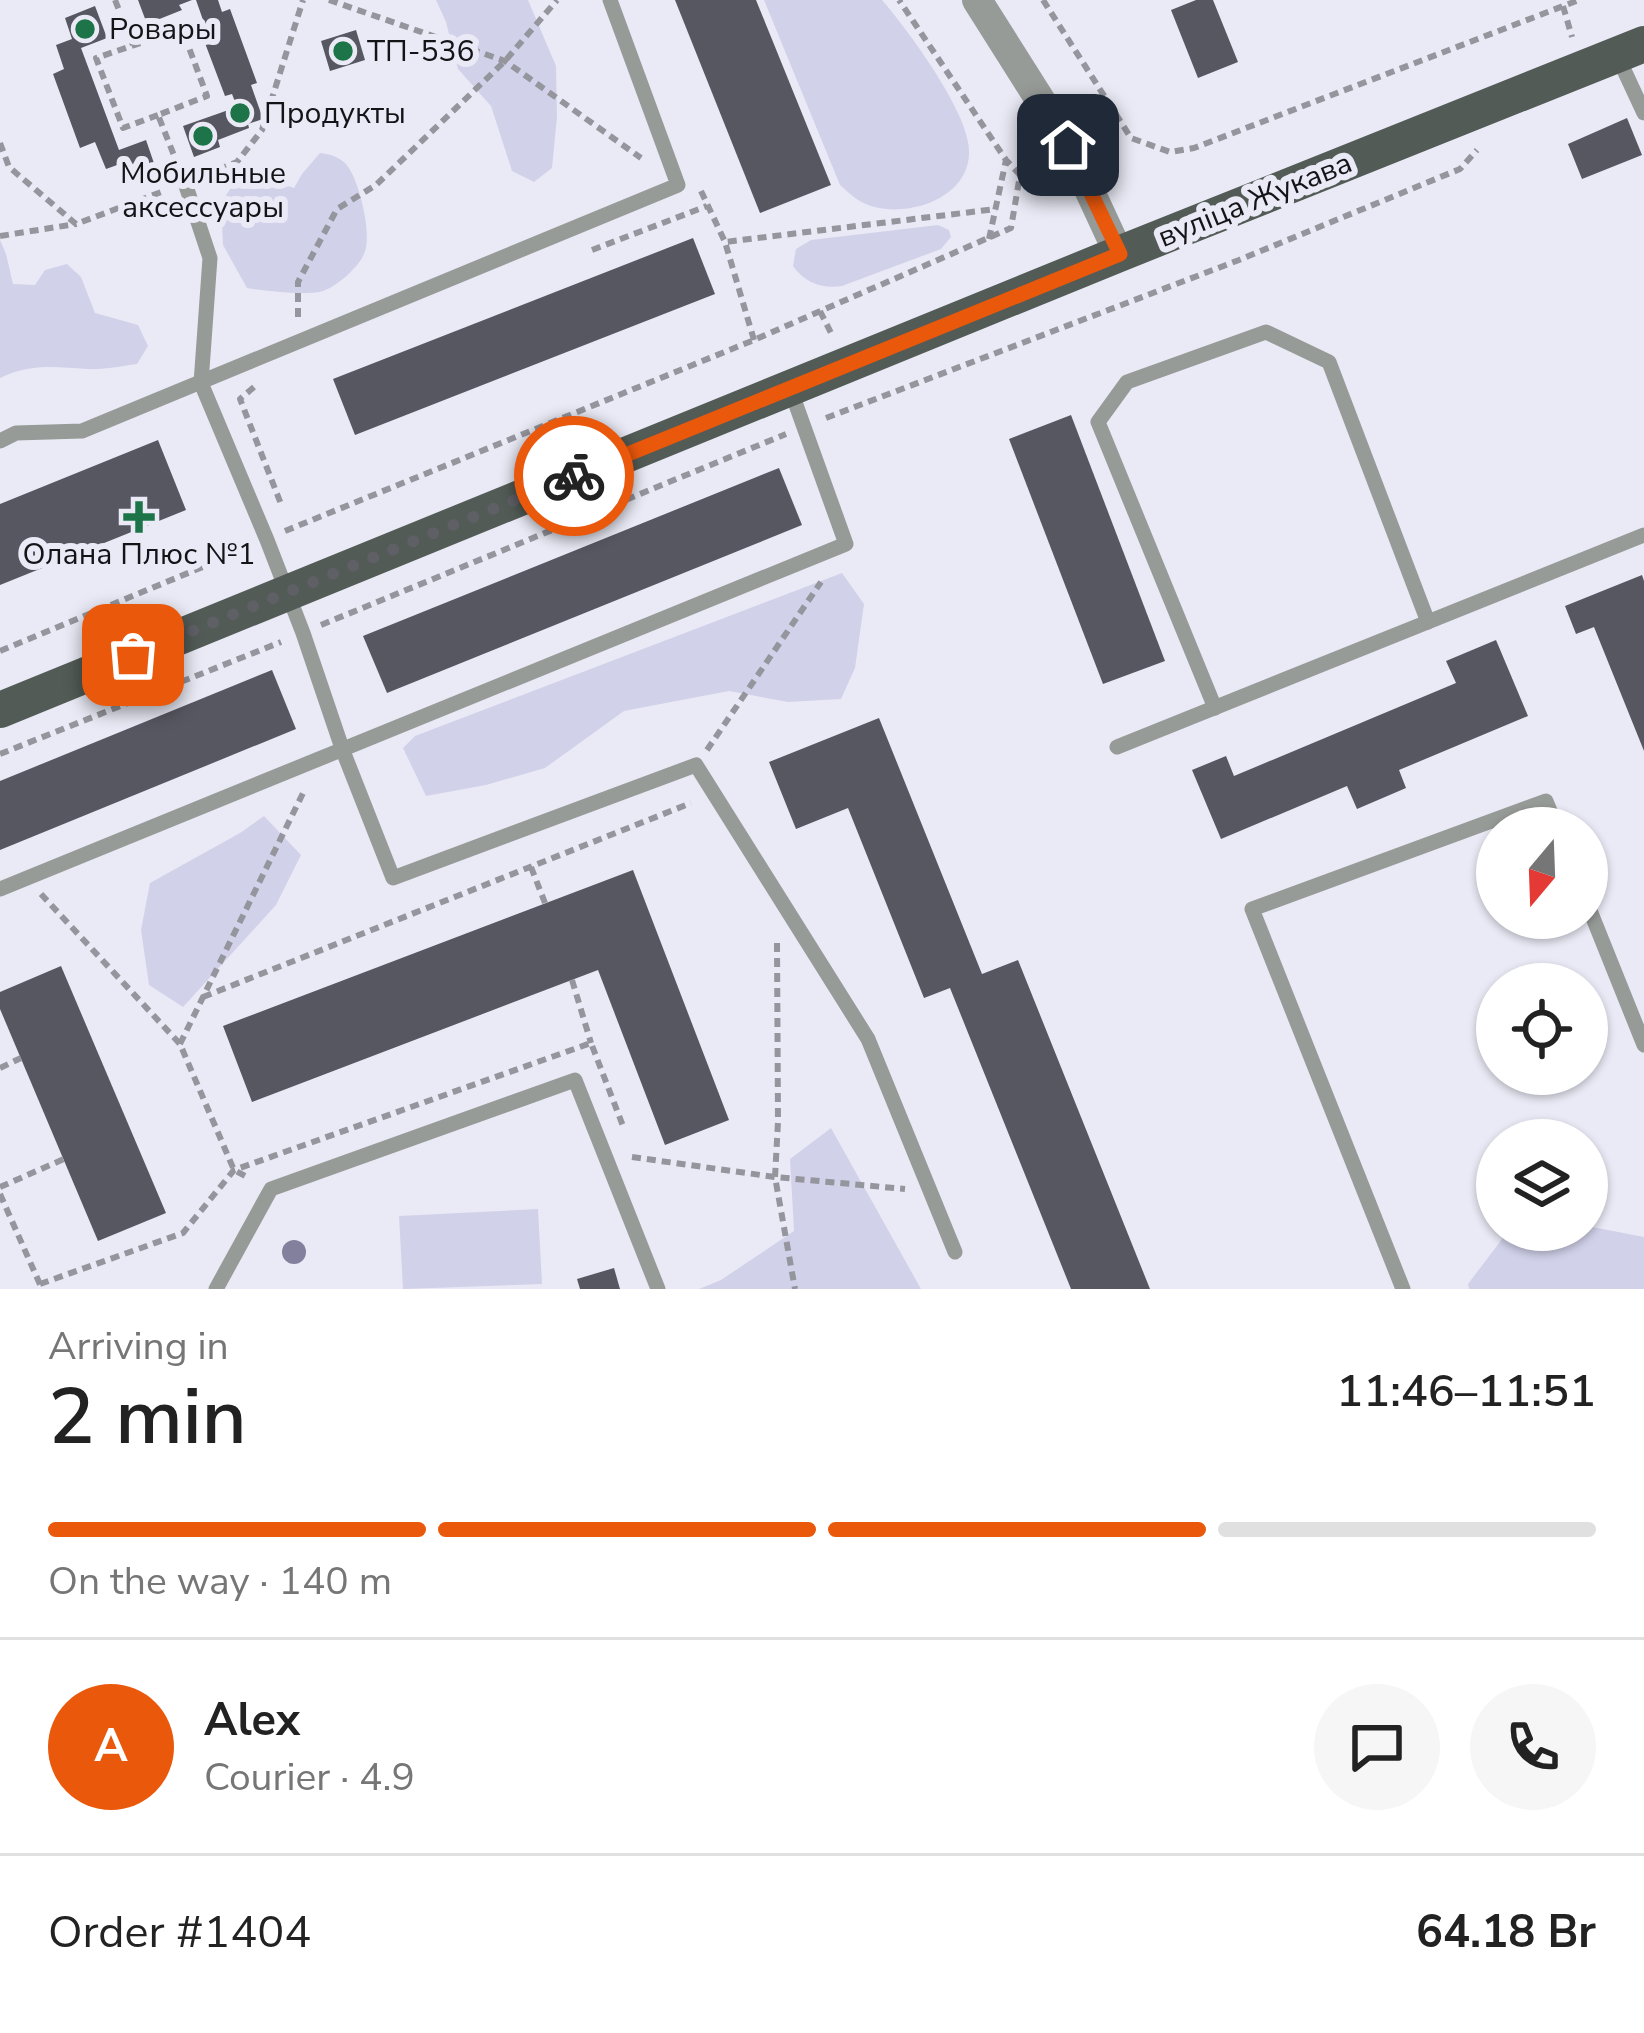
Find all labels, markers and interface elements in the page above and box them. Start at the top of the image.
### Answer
place label: Ровары [109,9,217,50]
marker: Ровары [72,16,98,42]
place label: ТП-536 [367,31,474,72]
marker: ТП-536 [330,38,356,64]
place label: Продукты [264,93,406,134]
pin [1017,94,1119,196]
marker: Продукты [227,100,253,126]
icon: home [1035,112,1101,178]
marker: Мобильные аксессуары [190,123,216,149]
street label: вуліца Жукава [1152,142,1358,258]
place label: Мобильные аксессуары [120,153,286,228]
courier [514,416,634,536]
icon: bike [541,443,607,509]
marker: Олана Плюс №1 [126,504,152,530]
place label: Олана Плюс №1 [23,534,255,575]
pin [82,604,184,706]
icon: bag [100,622,166,688]
north arrow [1476,807,1608,939]
map controls [1476,807,1608,1251]
button: locate [1476,963,1608,1095]
button: layers [1476,1119,1608,1251]
text: Arriving in [48,1320,229,1373]
text: 11:46–11:51 [1336,1361,1596,1422]
text: 2 min [48,1364,247,1471]
text: On the way · 140 m [48,1555,392,1608]
button: chat [1314,1684,1440,1810]
button: phone [1470,1684,1596,1810]
text: Alex [204,1690,300,1751]
text: A [94,1716,128,1777]
text: Courier · 4.9 [204,1751,415,1804]
text: Order #1404 [48,1902,311,1963]
text: 64.18 Br [1416,1902,1596,1963]

